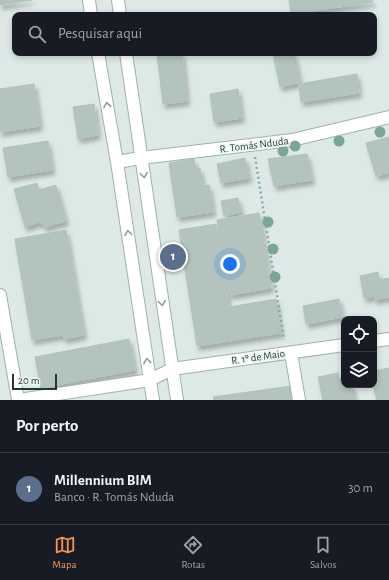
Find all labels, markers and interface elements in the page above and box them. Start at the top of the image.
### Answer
search box [12,12,377,56]
icon: search [26,23,48,45]
text: Pesquisar aqui [58,26,142,41]
one-way arrow [103,101,112,108]
street label: R. Tomás Nduda [219,135,289,155]
one-way arrow [139,172,148,178]
one-way arrow [124,230,133,236]
pin: 1 [160,242,186,272]
your location [220,254,240,274]
one-way arrow [158,300,166,306]
map controls [341,316,377,388]
button: locate [341,316,377,352]
street label: R. 1º de Maio [230,348,286,366]
button: layers [341,352,377,388]
one-way arrow [143,358,152,364]
scale bar [12,372,57,391]
text: 20 m [18,375,39,386]
text: Por perto [16,417,79,434]
text: Millennium BIM [54,473,152,488]
text: 1 [27,482,31,495]
text: 30 m [348,482,373,495]
text: Banco · R. Tomás Nduda [54,491,174,504]
tab: Mapa [52,534,77,571]
tab: Rotas [181,534,205,571]
tab: Salvos [310,534,337,571]

